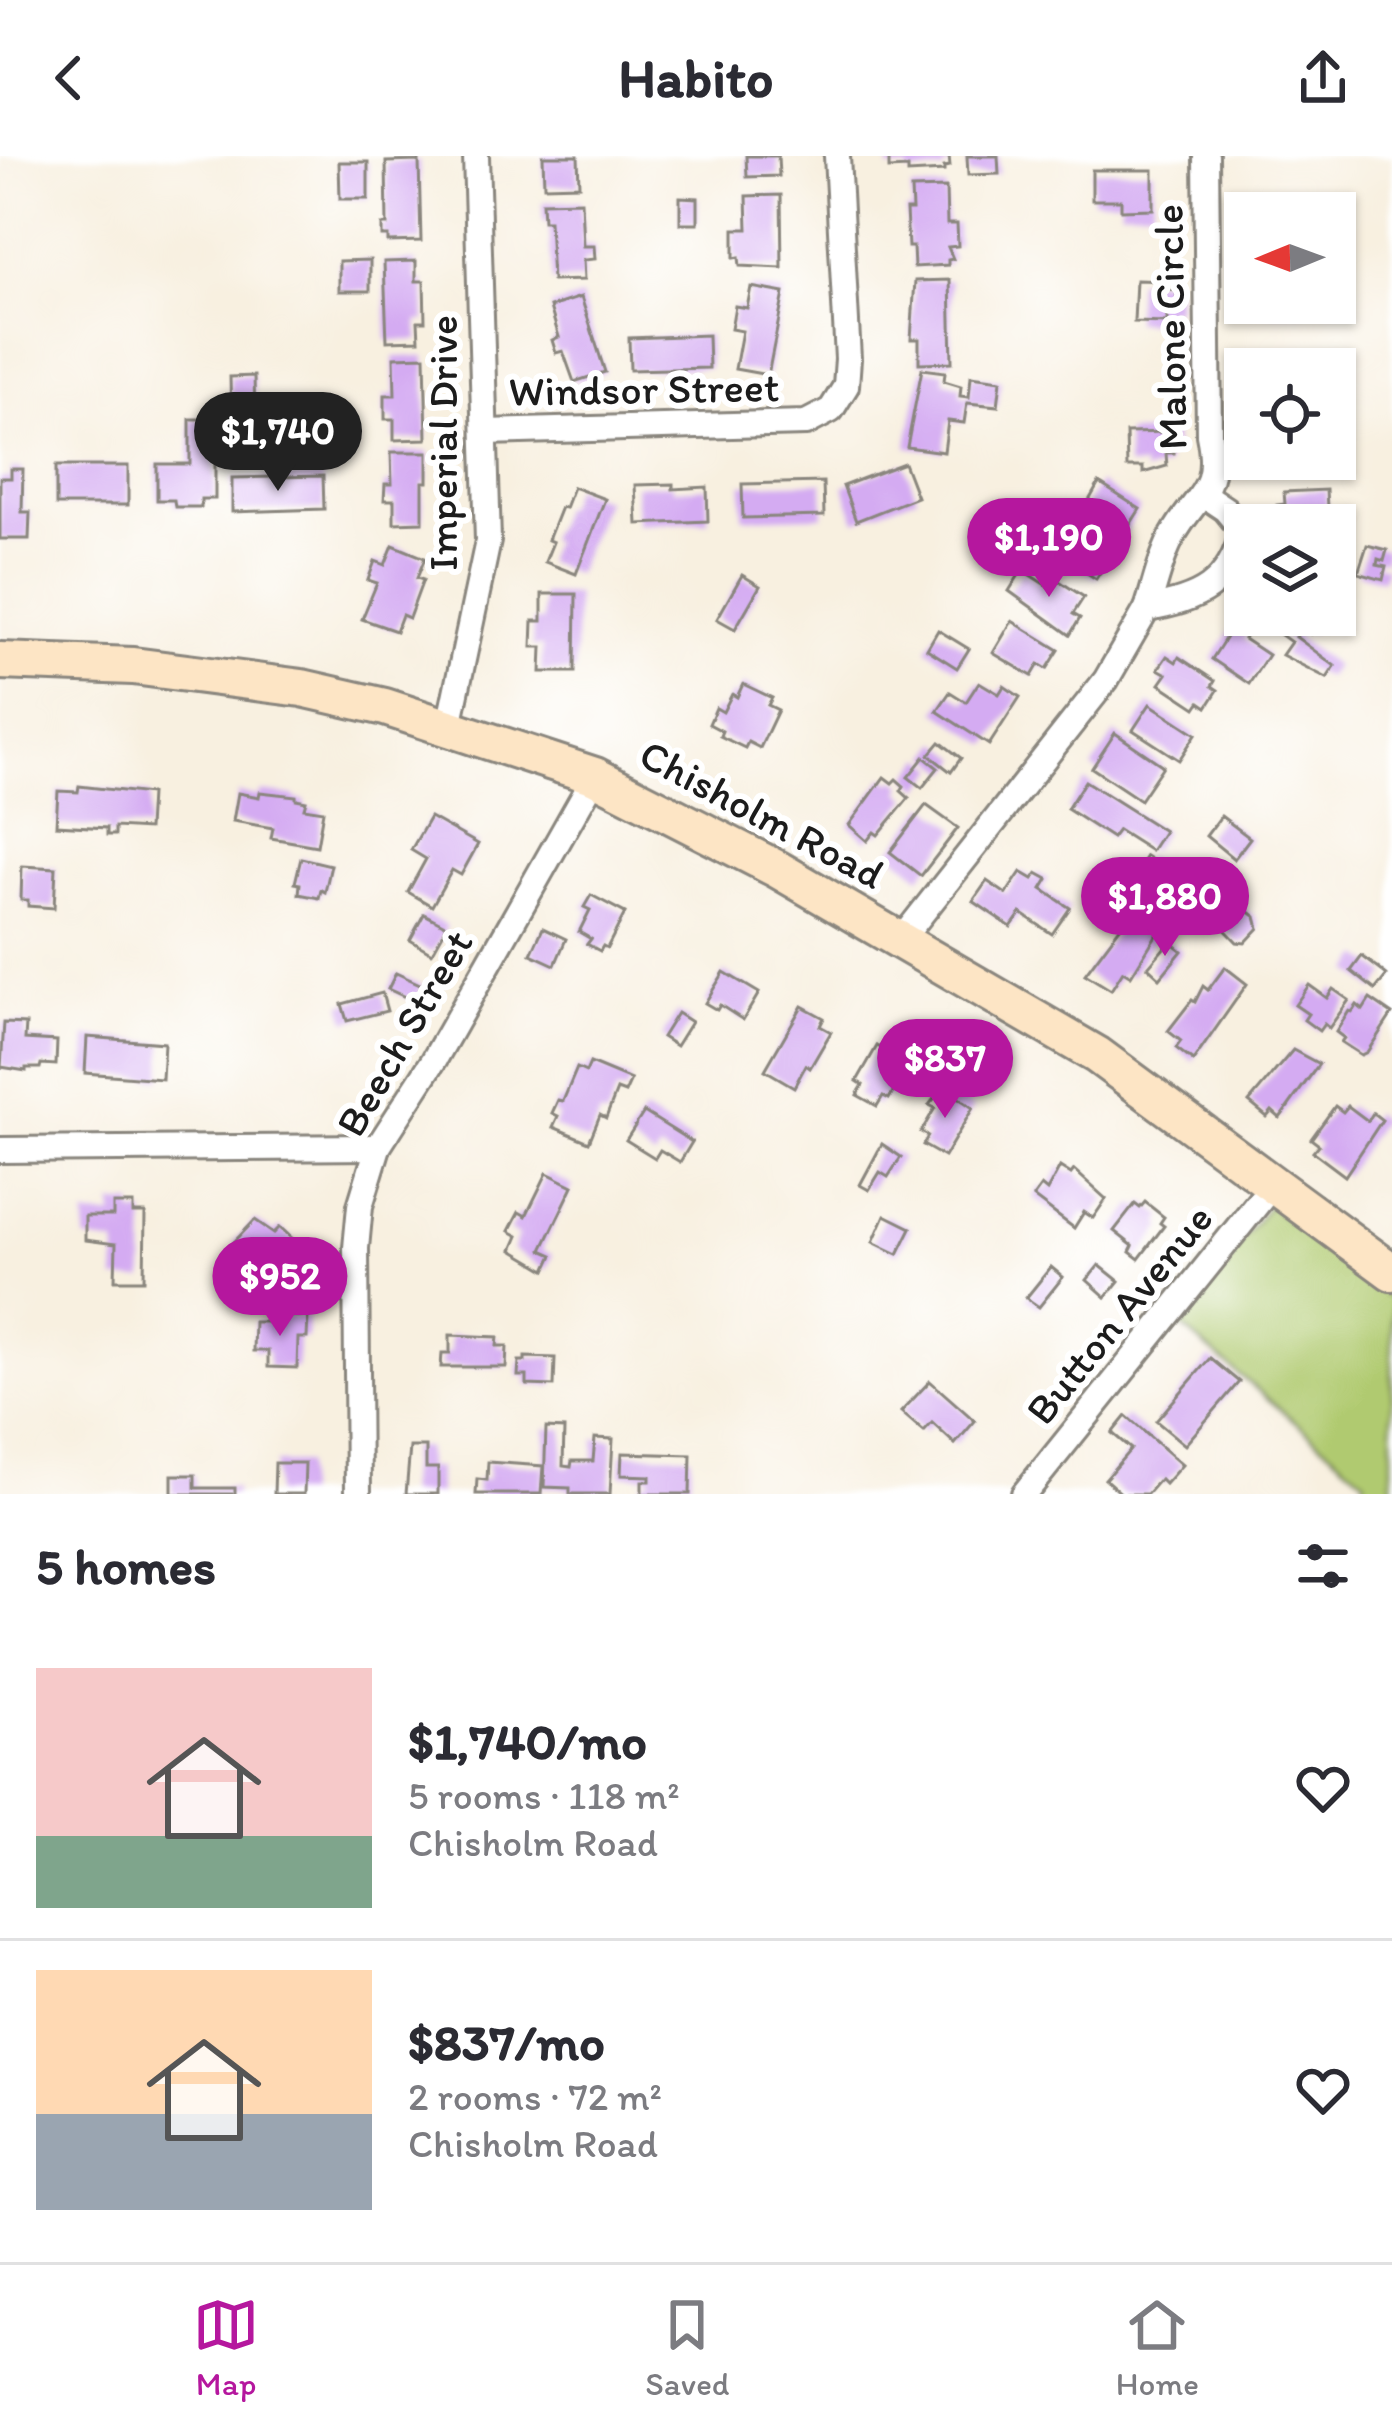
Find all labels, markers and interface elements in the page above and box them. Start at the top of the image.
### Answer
icon: back [36,45,102,111]
icon: share [1290,45,1356,111]
text: Habito [618,46,774,111]
north arrow [1224,192,1356,324]
map controls [1224,192,1356,636]
street label: Malone Circle [1142,203,1198,451]
street label: Imperial Drive [417,315,468,571]
button: locate [1224,348,1356,480]
street label: Windsor Street [508,361,780,417]
pin: $1,740 [180,392,376,494]
text: $1,740 [221,407,335,454]
pin: $1,190 [951,498,1147,600]
button: layers [1224,504,1356,636]
text: $1,190 [994,513,1104,560]
street label: Chisholm Road [631,728,893,900]
pin: $1,880 [1067,857,1263,959]
text: $1,880 [1108,872,1222,919]
street label: Beech Street [325,921,483,1145]
pin: $837 [874,1019,1016,1121]
text: $837 [904,1034,986,1081]
street label: Button Avenue [1015,1194,1223,1434]
pin: $952 [209,1237,351,1339]
text: $952 [239,1252,321,1299]
icon: filters [1290,1533,1356,1599]
text: 5 homes [36,1536,216,1597]
text: $1,740/mo [408,1711,647,1772]
icon: home [132,1716,276,1860]
icon: heart [1290,1755,1356,1821]
text: 5 rooms · 118 m² [408,1772,680,1819]
text: Chisholm Road [408,1819,658,1866]
text: $837/mo [408,2012,605,2073]
icon: home [132,2018,276,2162]
icon: heart [1290,2057,1356,2123]
text: 2 rooms · 72 m² [408,2073,662,2120]
text: Chisholm Road [408,2120,658,2167]
tab: Map [193,2292,259,2403]
tab: Saved [645,2292,729,2403]
tab: Home [1116,2292,1199,2403]

